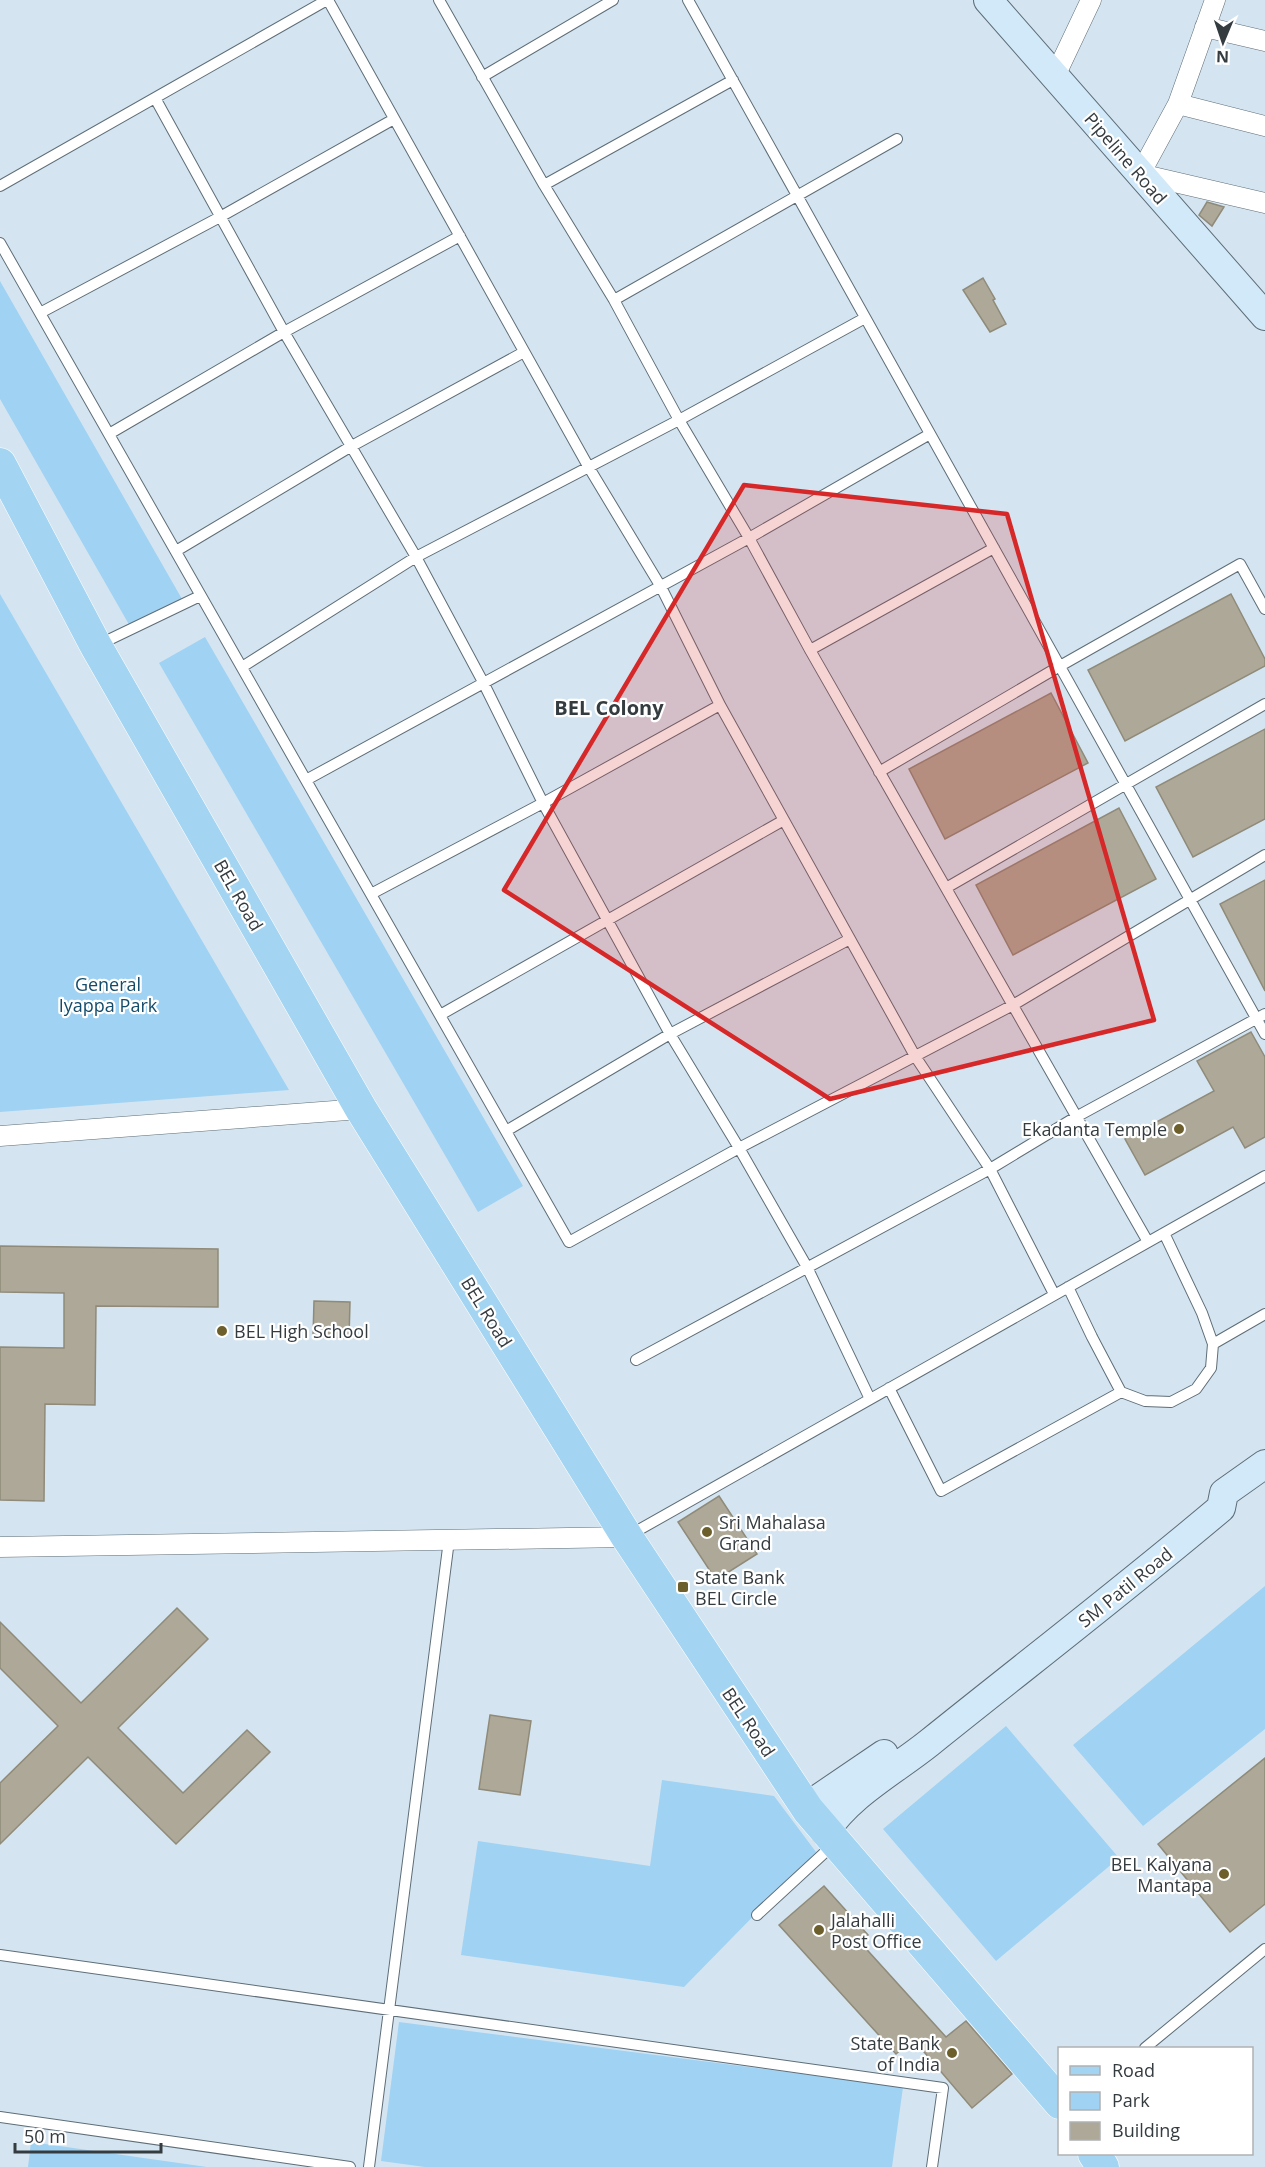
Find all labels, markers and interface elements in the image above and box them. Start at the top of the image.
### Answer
north arrow [1193,12,1253,72]
text: N [1216,46,1229,68]
street label: Pipeline Road [1079,107,1173,209]
district label: BEL Colony [554,694,664,721]
street label: BEL Road [209,855,269,935]
park label: General Iyappa Park [59,972,158,1017]
place label: Ekadanta Temple [1022,1117,1167,1141]
marker: Ekadanta Temple [1172,1122,1186,1136]
street label: BEL Road [456,1272,518,1352]
place label: BEL High School [234,1319,369,1343]
marker: BEL High School [215,1324,229,1338]
place label: Sri Mahalasa Grand [719,1510,826,1555]
marker: Sri Mahalasa Grand [700,1525,714,1539]
street label: SM Patil Road [1073,1542,1177,1632]
place label: State Bank BEL Circle [695,1565,785,1610]
marker: State Bank BEL Circle [676,1580,690,1594]
street label: BEL Road [717,1683,781,1761]
place label: BEL Kalyana Mantapa [1111,1852,1212,1897]
marker: BEL Kalyana Mantapa [1217,1867,1231,1881]
place label: Jalahalli Post Office [829,1908,922,1953]
marker: Jalahalli Post Office [812,1923,826,1937]
place label: State Bank of India [850,2031,941,2076]
marker: State Bank of India [945,2046,959,2060]
legend [1058,2047,1253,2155]
text: Road [1112,2058,1155,2082]
text: Park [1112,2088,1150,2112]
scale bar [15,2116,160,2154]
text: Building [1112,2118,1180,2142]
text: 50 m [24,2124,66,2148]

